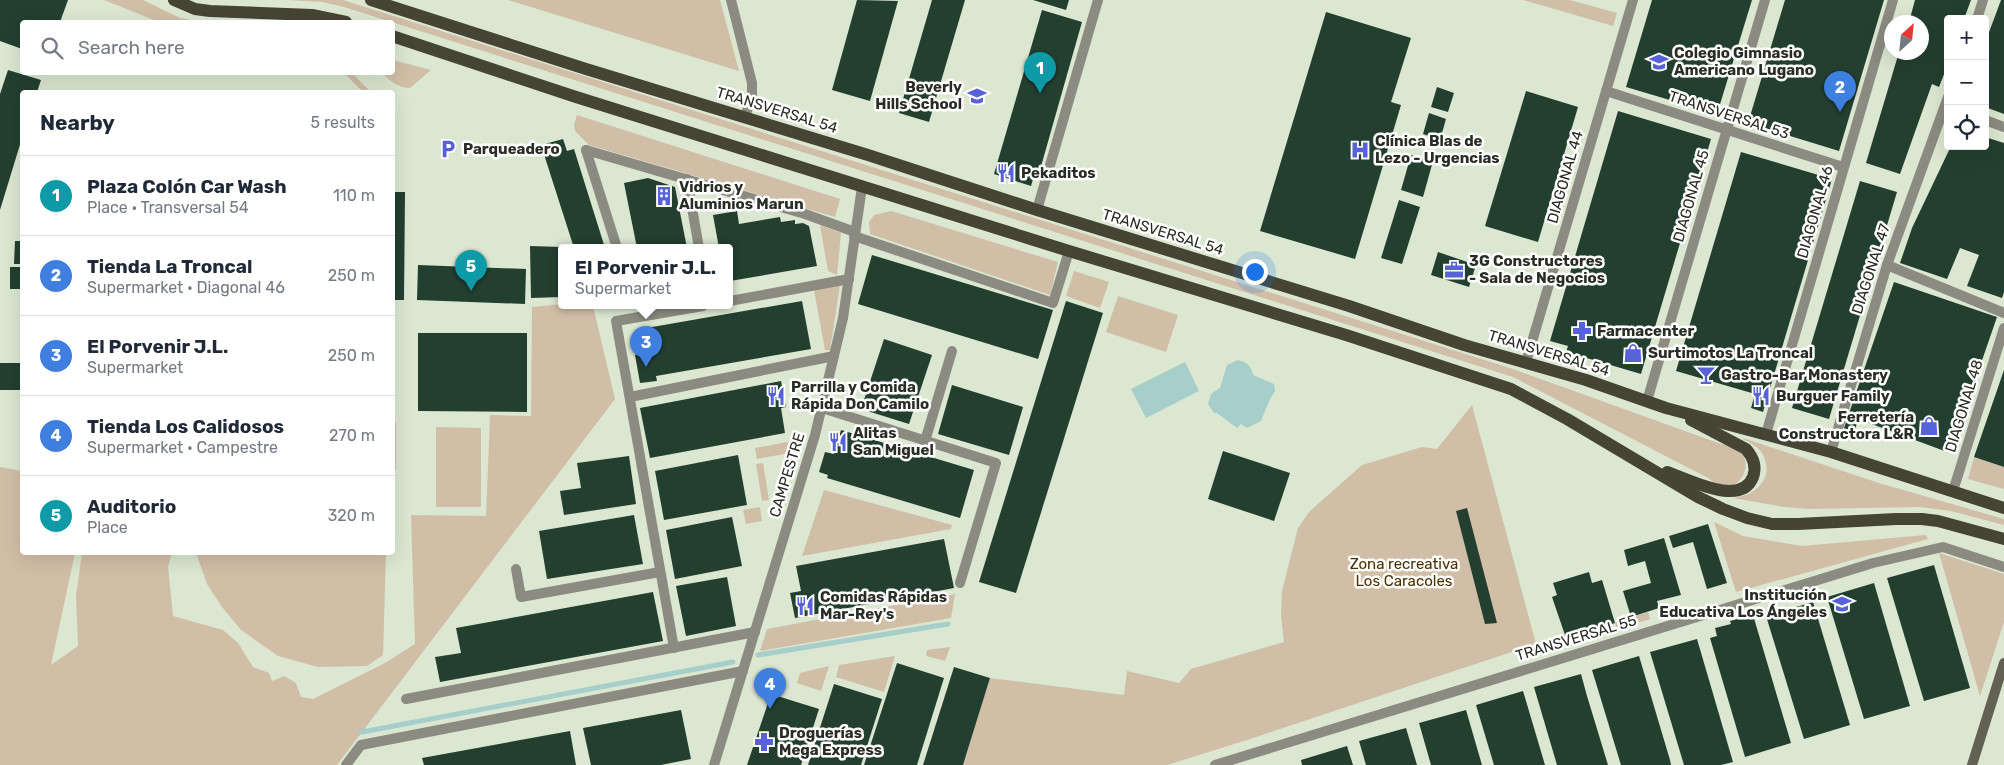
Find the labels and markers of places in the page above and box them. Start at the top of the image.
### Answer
place label: Colegio Gimnasio Americano Lugano [1674,44,1814,79]
school or university icon: Colegio Gimnasio Americano Lugano [1648,51,1670,73]
pin: 1 [1024,52,1056,93]
pin: 2 [1824,71,1856,112]
place label: Beverly Hills School [875,78,962,113]
school or university icon: Beverly Hills School [966,85,988,107]
place label: Clínica Blas de Lezo - Urgencias [1375,132,1500,167]
parking icon: Parqueadero [437,138,459,160]
hospital icon: Clínica Blas de Lezo - Urgencias [1349,139,1371,161]
place label: Parqueadero [463,140,560,158]
restaurant icon: Pekaditos [995,162,1017,184]
place label: Pekaditos [1021,164,1096,182]
place label: Vidrios y Aluminios Marun [679,178,804,213]
building icon: Vidrios y Aluminios Marun [653,185,675,207]
pin: 5 [455,250,487,291]
place label: 3G Constructores - Sala de Negocios [1469,252,1605,287]
office icon: 3G Constructores - Sala de Negocios [1443,259,1465,281]
pharmacy icon: Farmacenter [1571,320,1593,342]
place label: Farmacenter [1597,322,1694,340]
pin: 3 [630,326,662,367]
shop icon: Surtimotos La Troncal [1622,342,1644,364]
place label: Surtimotos La Troncal [1648,344,1813,362]
bar icon: Gastro-Bar Monastery [1695,364,1717,386]
place label: Gastro-Bar Monastery [1721,366,1888,384]
place label: Parrilla y Comida Rápida Don Camilo [791,378,929,413]
restaurant icon: Parrilla y Comida Rápida Don Camilo [765,385,787,407]
restaurant icon: Burguer Family [1750,385,1772,407]
place label: Burguer Family [1776,387,1890,405]
place label: Ferretería Constructora L&R [1779,408,1914,443]
shop icon: Ferretería Constructora L&R [1918,415,1940,437]
place label: Alitas San Miguel [853,424,934,459]
restaurant icon: Alitas San Miguel [827,431,849,453]
place label: Institución Educativa Los Ángeles [1659,586,1827,621]
place label: Comidas Rápidas Mar-Rey's [820,588,947,623]
school or university icon: Institución Educativa Los Ángeles [1831,593,1853,615]
restaurant icon: Comidas Rápidas Mar-Rey's [794,595,816,617]
pin: 4 [754,668,786,709]
place label: Droguerías Mega Express [779,724,882,759]
pharmacy icon: Droguerías Mega Express [753,731,775,753]

